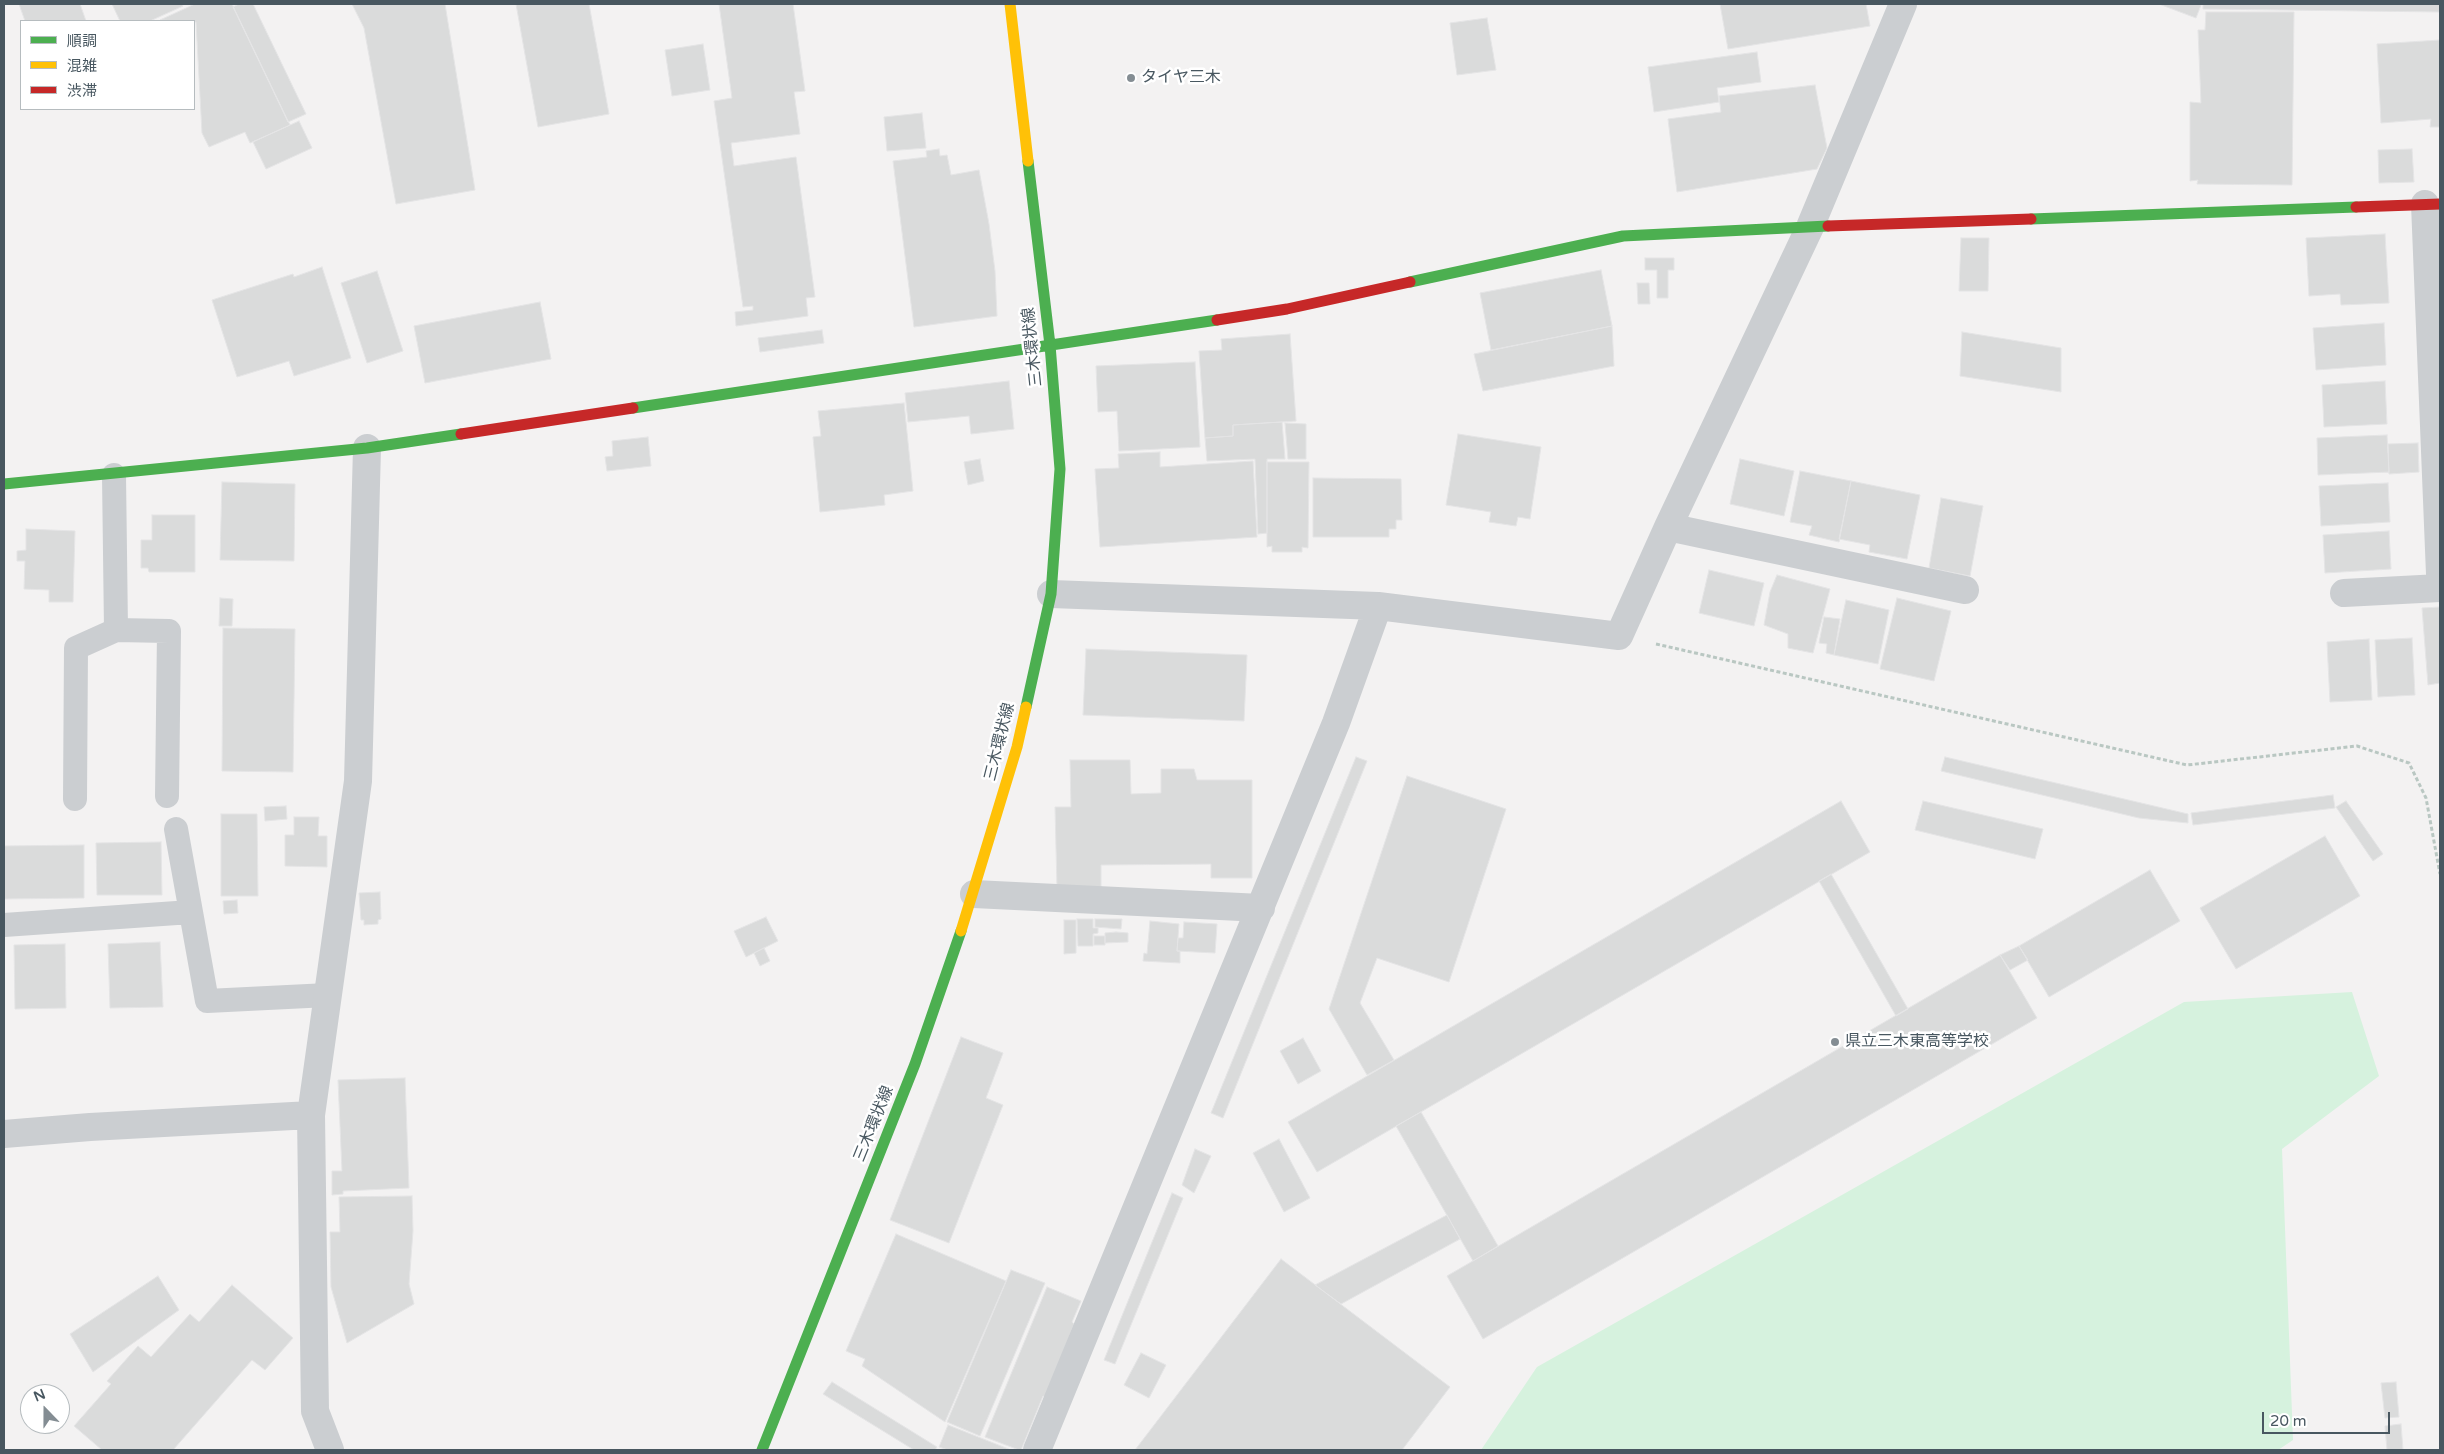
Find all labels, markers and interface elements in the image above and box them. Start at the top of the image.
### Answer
legend [20,20,195,110]
text: 順調 [67,32,97,50]
text: 混雑 [67,57,97,75]
place label: タイヤ三木 [1141,68,1221,88]
marker: タイヤ三木 [1125,72,1137,84]
text: 渋滞 [67,82,97,100]
street label: 三木環状線 [1019,306,1047,388]
street label: 三木環状線 [981,701,1019,783]
place label: 県立三木東高等学校 [1845,1032,1989,1052]
marker: 県立三木東高等学校 [1829,1036,1841,1048]
street label: 三木環状線 [850,1083,898,1165]
north arrow [20,1384,70,1434]
text: N [31,1386,48,1406]
scale bar [2264,1402,2392,1434]
text: 20 m [2270,1412,2307,1430]

